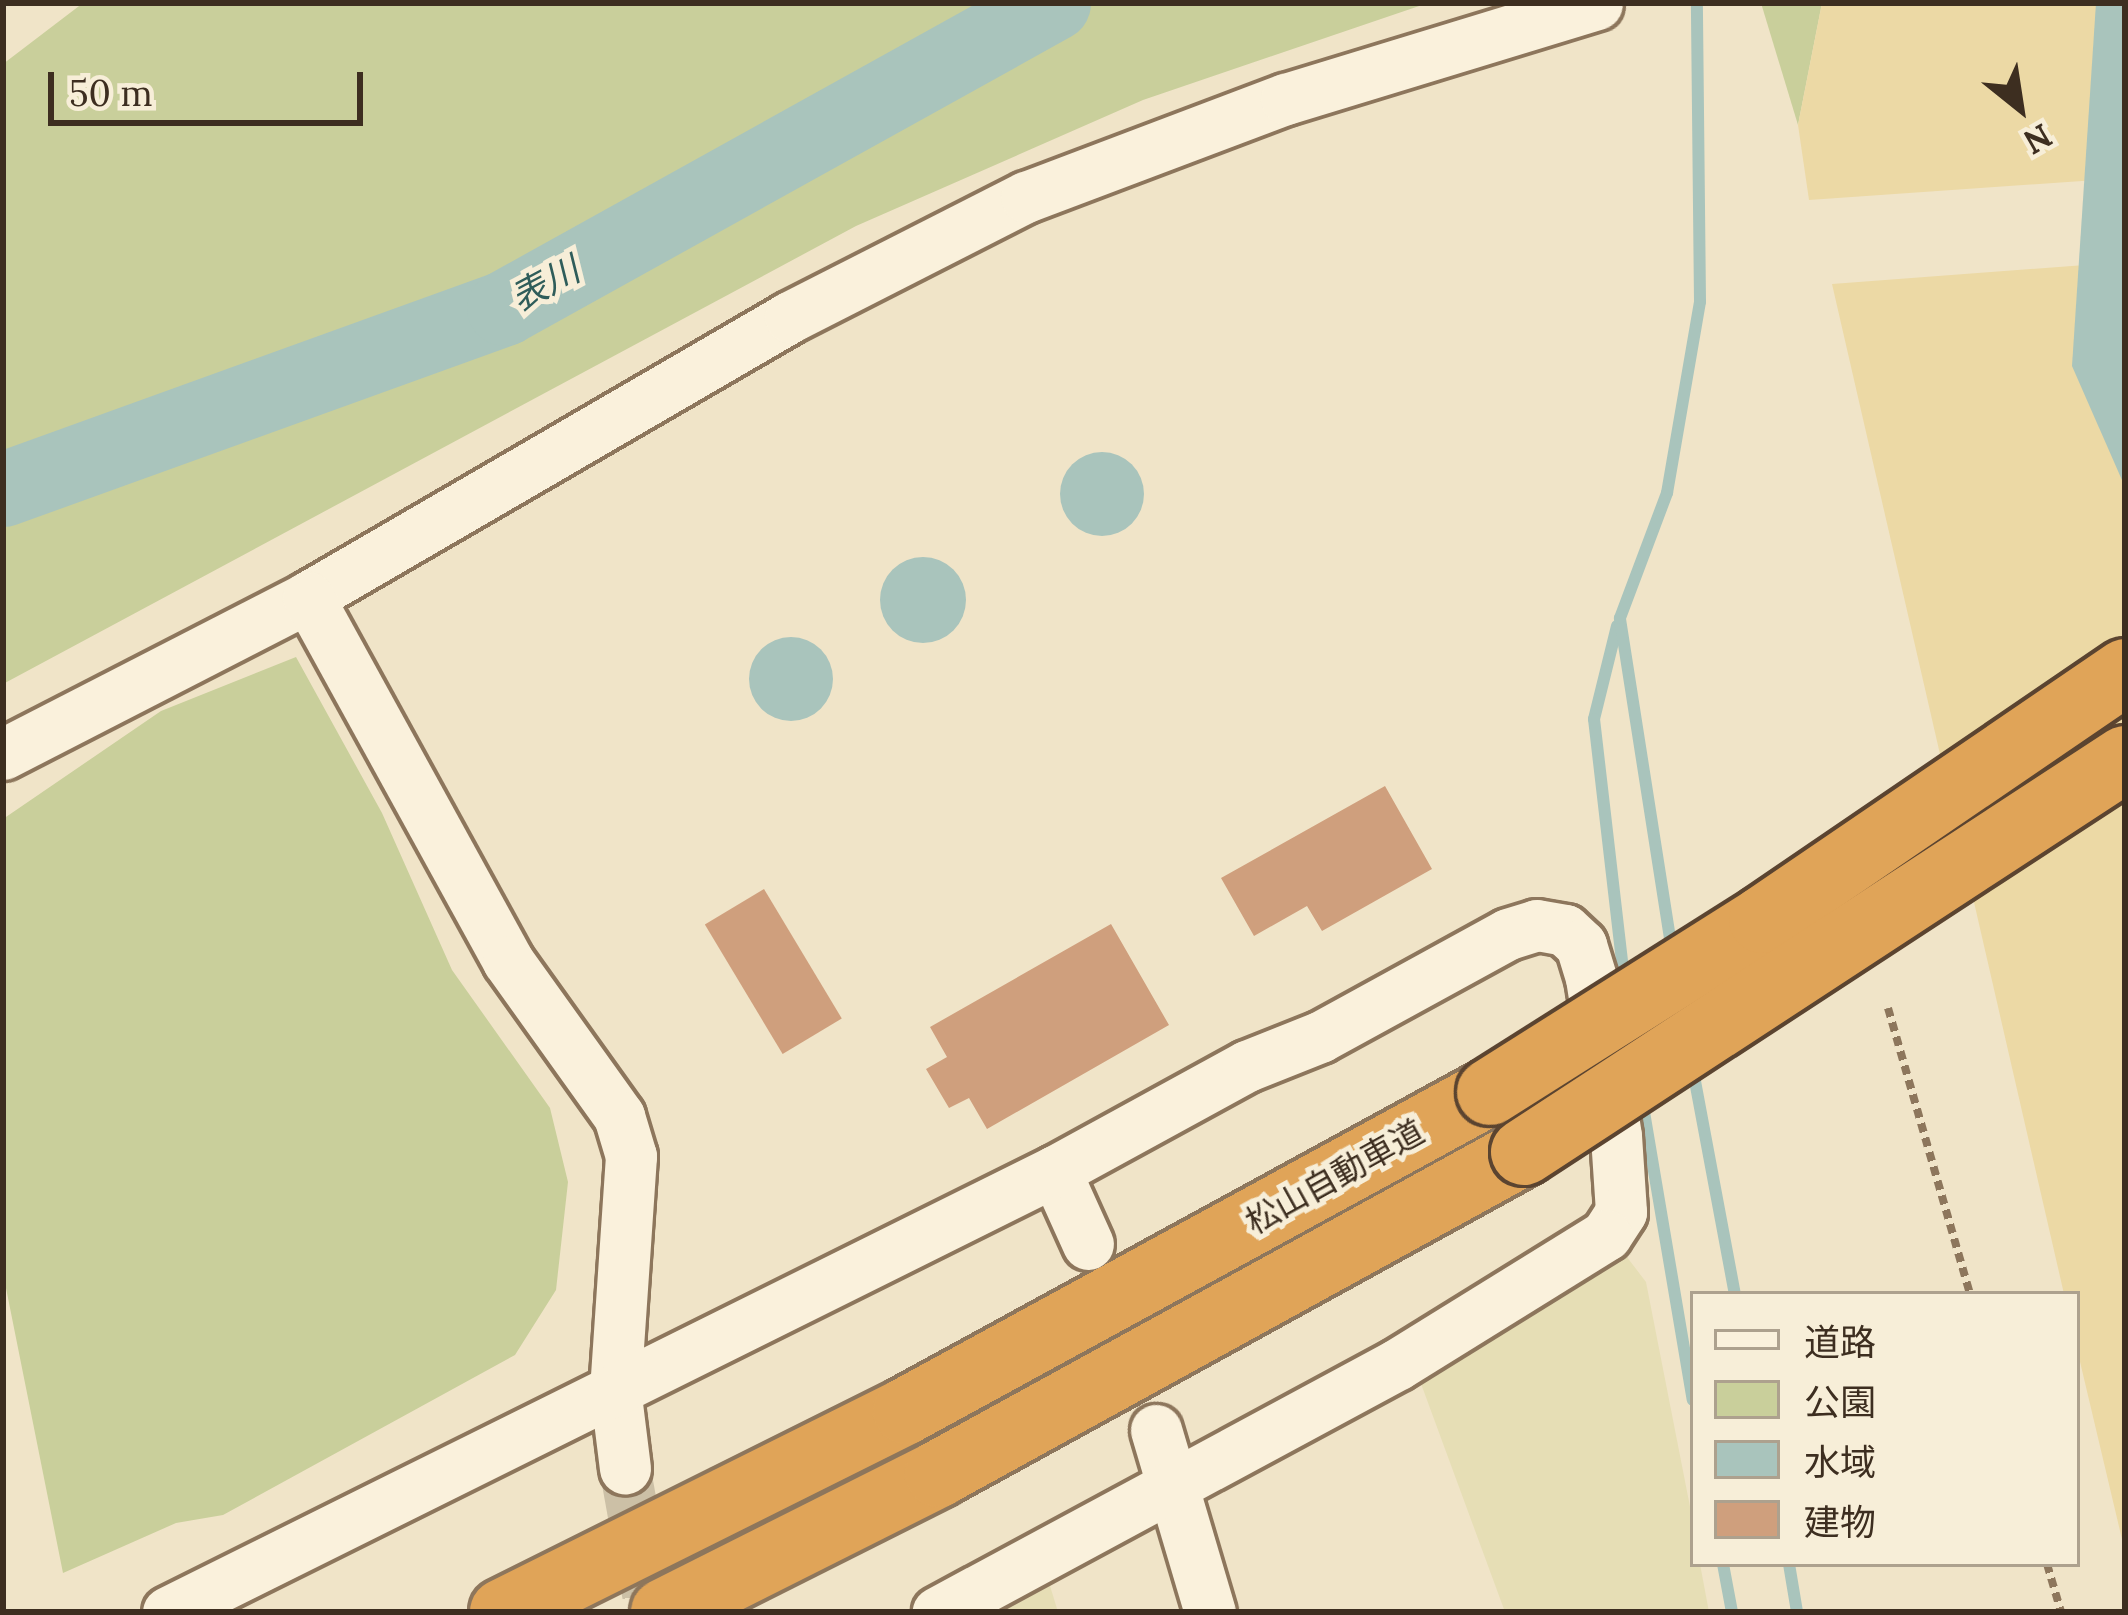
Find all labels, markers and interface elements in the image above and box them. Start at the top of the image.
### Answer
scale bar [54,48,369,122]
north arrow [1960,48,2080,168]
text: 50 m [69,70,153,116]
text: N [2016,115,2060,164]
water label: 表川 [503,248,587,320]
street label: 松山自動車道 [1239,1112,1431,1242]
legend [1690,1291,2080,1567]
text: 道路 [1804,1319,1876,1365]
text: 公園 [1804,1379,1876,1425]
text: 水域 [1804,1439,1876,1485]
text: 建物 [1804,1499,1876,1545]

